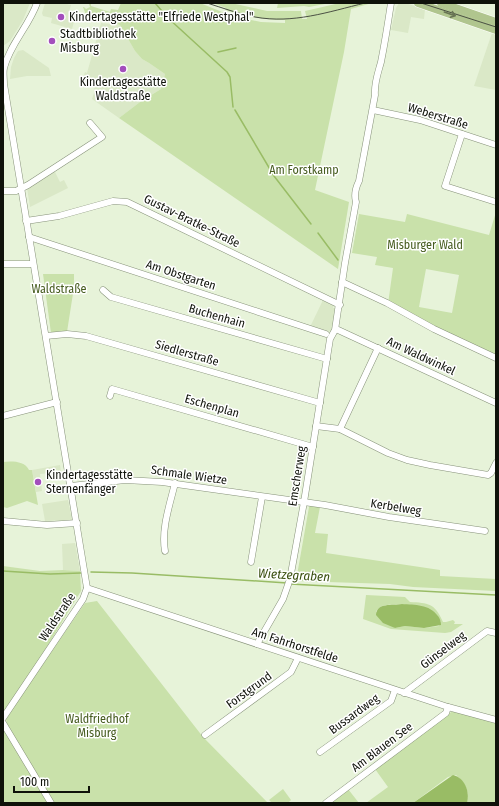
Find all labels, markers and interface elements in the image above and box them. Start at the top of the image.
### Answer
place label: Kindertagesstätte "Elfriede Westphal" [69,10,254,24]
one-way arrow [444,11,457,18]
marker: Kindertagesstätte "Elfriede Westphal" [56,12,66,22]
place label: Stadtbibliothek Misburg [60,27,137,55]
marker: Stadtbibliothek Misburg [47,36,57,46]
marker: Kindertagesstätte Waldstraße [118,64,128,74]
place label: Kindertagesstätte Waldstraße [80,75,166,103]
street label: Weberstraße [406,100,470,132]
park label: Am Forstkamp [269,163,339,177]
street label: Gustav-Bratke-Straße [142,192,242,250]
park label: Misburger Wald [387,238,463,252]
street label: Am Obstgarten [144,257,218,293]
park label: Waldstraße [31,282,87,296]
street label: Buchenhain [187,301,247,331]
street label: Am Waldwinkel [384,334,458,378]
street label: Siedlerstraße [154,337,220,369]
street label: Eschenplan [183,392,241,420]
street label: Emscherweg [285,444,309,507]
street label: Schmale Wietze [150,463,228,487]
place label: Kindertagesstätte Sternenfänger [46,468,133,496]
marker: Kindertagesstätte Sternenfänger [33,477,43,487]
street label: Kerbelweg [370,496,423,518]
water label: Wietzegraben [258,566,331,584]
street label: Waldstraße [36,590,78,644]
street label: Am Fahrhorstfelde [250,624,340,666]
street label: Günselweg [418,628,469,672]
street label: Forstgrund [223,669,275,711]
street label: Bussardweg [326,691,382,737]
park label: Waldfriedhof Misburg [65,712,130,740]
street label: Am Blauen See [349,719,415,775]
scale bar [14,768,89,794]
text: 100 m [20,775,49,789]

